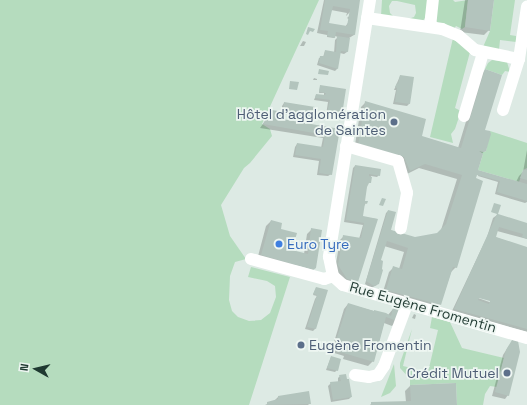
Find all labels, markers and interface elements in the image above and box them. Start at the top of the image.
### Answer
place label: Hôtel d'agglomération de Saintes [237,106,386,138]
marker: Hôtel d'agglomération de Saintes [389,117,399,127]
place label: Euro Tyre [287,236,350,252]
marker: Euro Tyre [274,239,284,249]
street label: Rue Eugène Fromentin [348,278,498,336]
place label: Eugène Fromentin [309,337,432,353]
marker: Eugène Fromentin [296,340,306,350]
north arrow [16,349,56,389]
text: N [17,363,32,372]
place label: Crédit Mutuel [407,365,499,381]
marker: Crédit Mutuel [502,368,512,378]

